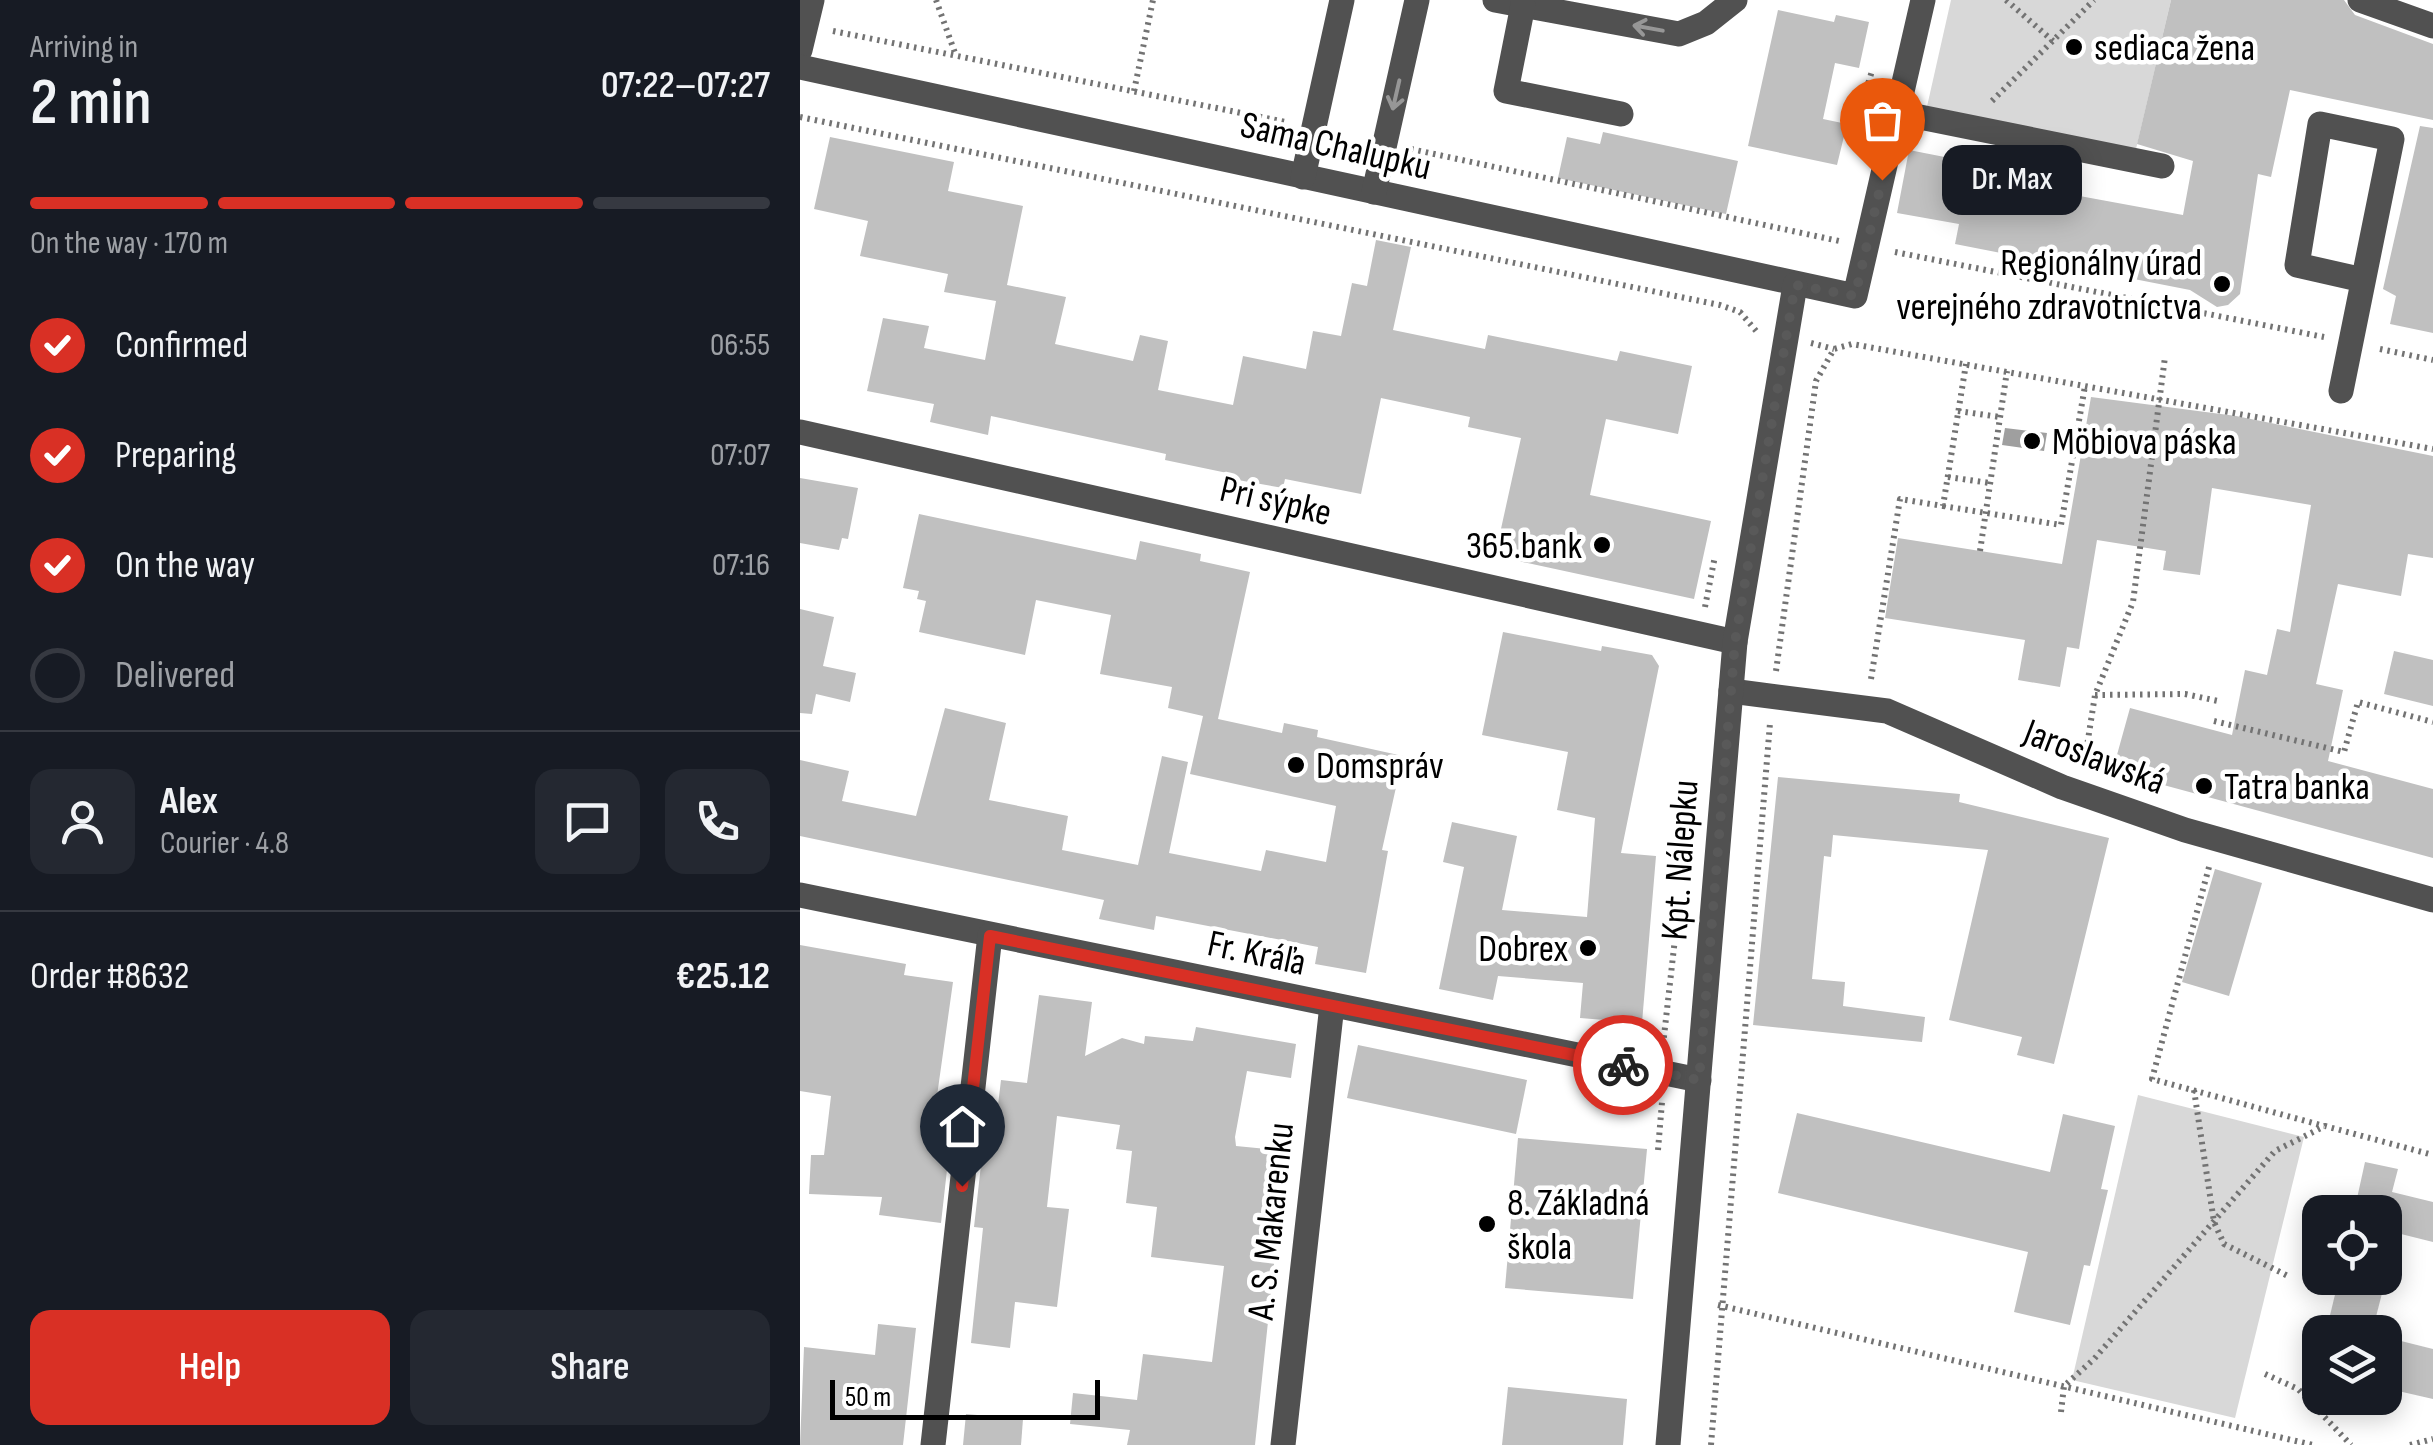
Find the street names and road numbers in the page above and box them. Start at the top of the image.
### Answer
street label: Sama Chalupku [1236,103,1435,190]
street label: Pri sýpke [1215,467,1336,536]
street label: Jaroslawská [2016,710,2171,805]
street label: Kpt. Nálepku [1652,778,1709,942]
street label: Fr. Kráľa [1203,921,1310,986]
street label: A. S. Makarenku [1239,1120,1304,1323]

